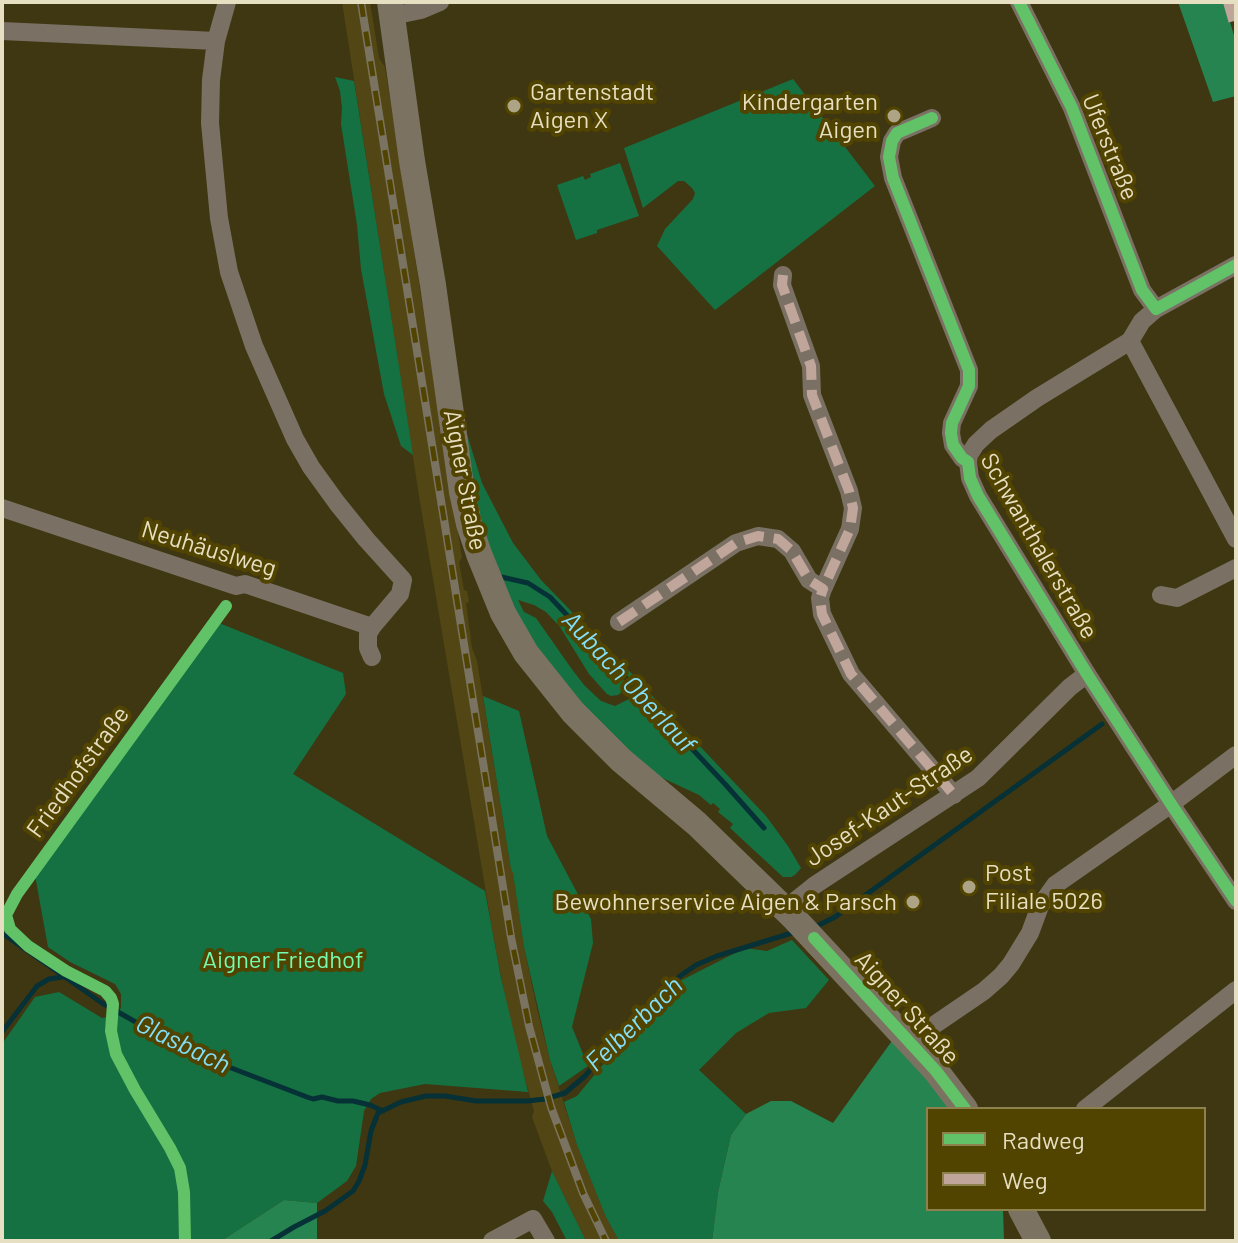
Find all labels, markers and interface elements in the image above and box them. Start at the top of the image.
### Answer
place label: Gartenstadt Aigen X [530,78,654,134]
place label: Kindergarten Aigen [742,88,878,144]
street label: Uferstraße [1076,90,1144,204]
marker: Gartenstadt Aigen X [505,97,523,115]
marker: Kindergarten Aigen [885,107,903,125]
street label: Aigner Straße [437,407,493,553]
street label: Schwanthalerstraße [974,448,1104,644]
street label: Neuhäuslweg [138,515,280,583]
water label: Aubach Oberlauf [556,605,702,759]
street label: Friedhofstraße [21,701,135,843]
street label: Josef-Kaut-Straße [800,739,978,873]
place label: Post Filiale 5026 [985,859,1103,915]
marker: Post Filiale 5026 [960,878,978,896]
place label: Bewohnerservice Aigen & Parsch [554,888,897,916]
marker: Bewohnerservice Aigen & Parsch [904,893,922,911]
street label: Aigner Straße [849,945,965,1071]
park label: Aigner Friedhof [203,946,363,974]
water label: Felberbach [579,970,689,1078]
water label: Glasbach [131,1008,235,1080]
legend [926,1107,1206,1211]
text: Radweg [1002,1125,1085,1154]
text: Weg [1002,1165,1048,1194]

